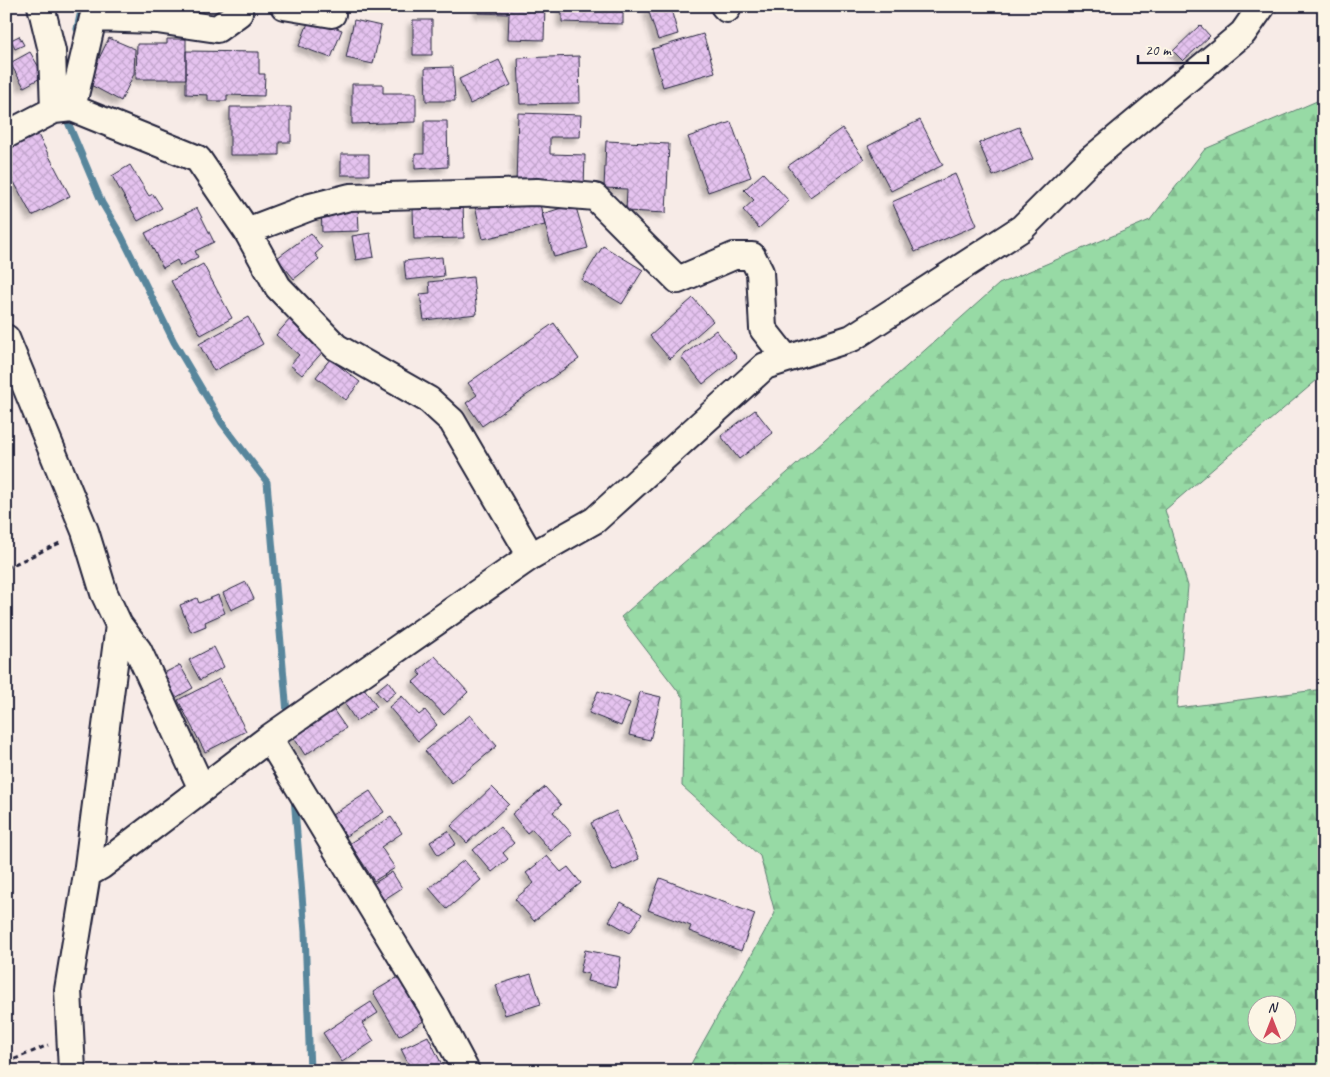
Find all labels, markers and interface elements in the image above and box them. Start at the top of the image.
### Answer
scale bar [1138,32,1208,64]
text: 20 m [1145,41,1172,60]
north arrow [1248,994,1298,1044]
text: N [1268,999,1279,1016]

